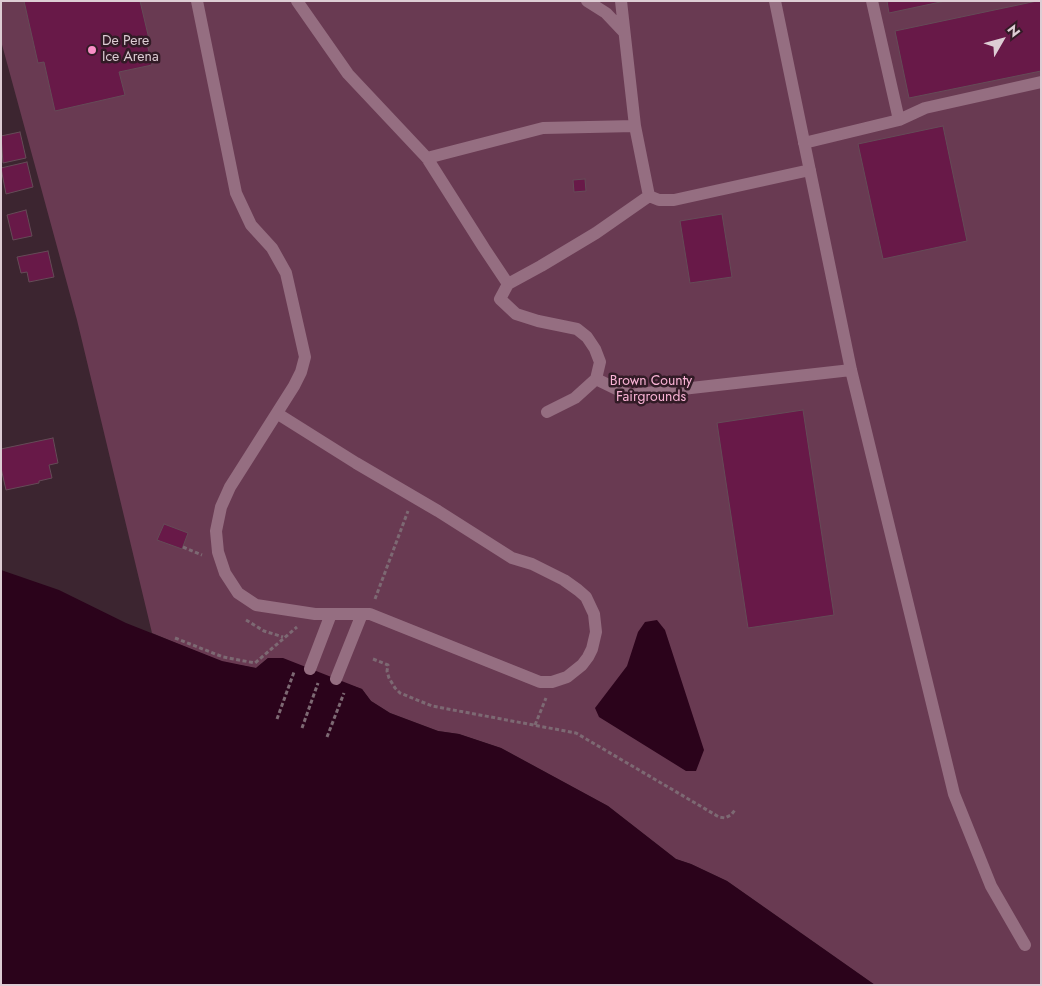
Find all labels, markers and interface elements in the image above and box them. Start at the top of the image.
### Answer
north arrow [977,15,1027,65]
text: N [1003,20,1025,41]
place label: De Pere Ice Arena [102,34,159,66]
marker: De Pere Ice Arena [86,44,98,56]
park label: Brown County Fairgrounds [610,374,692,407]

